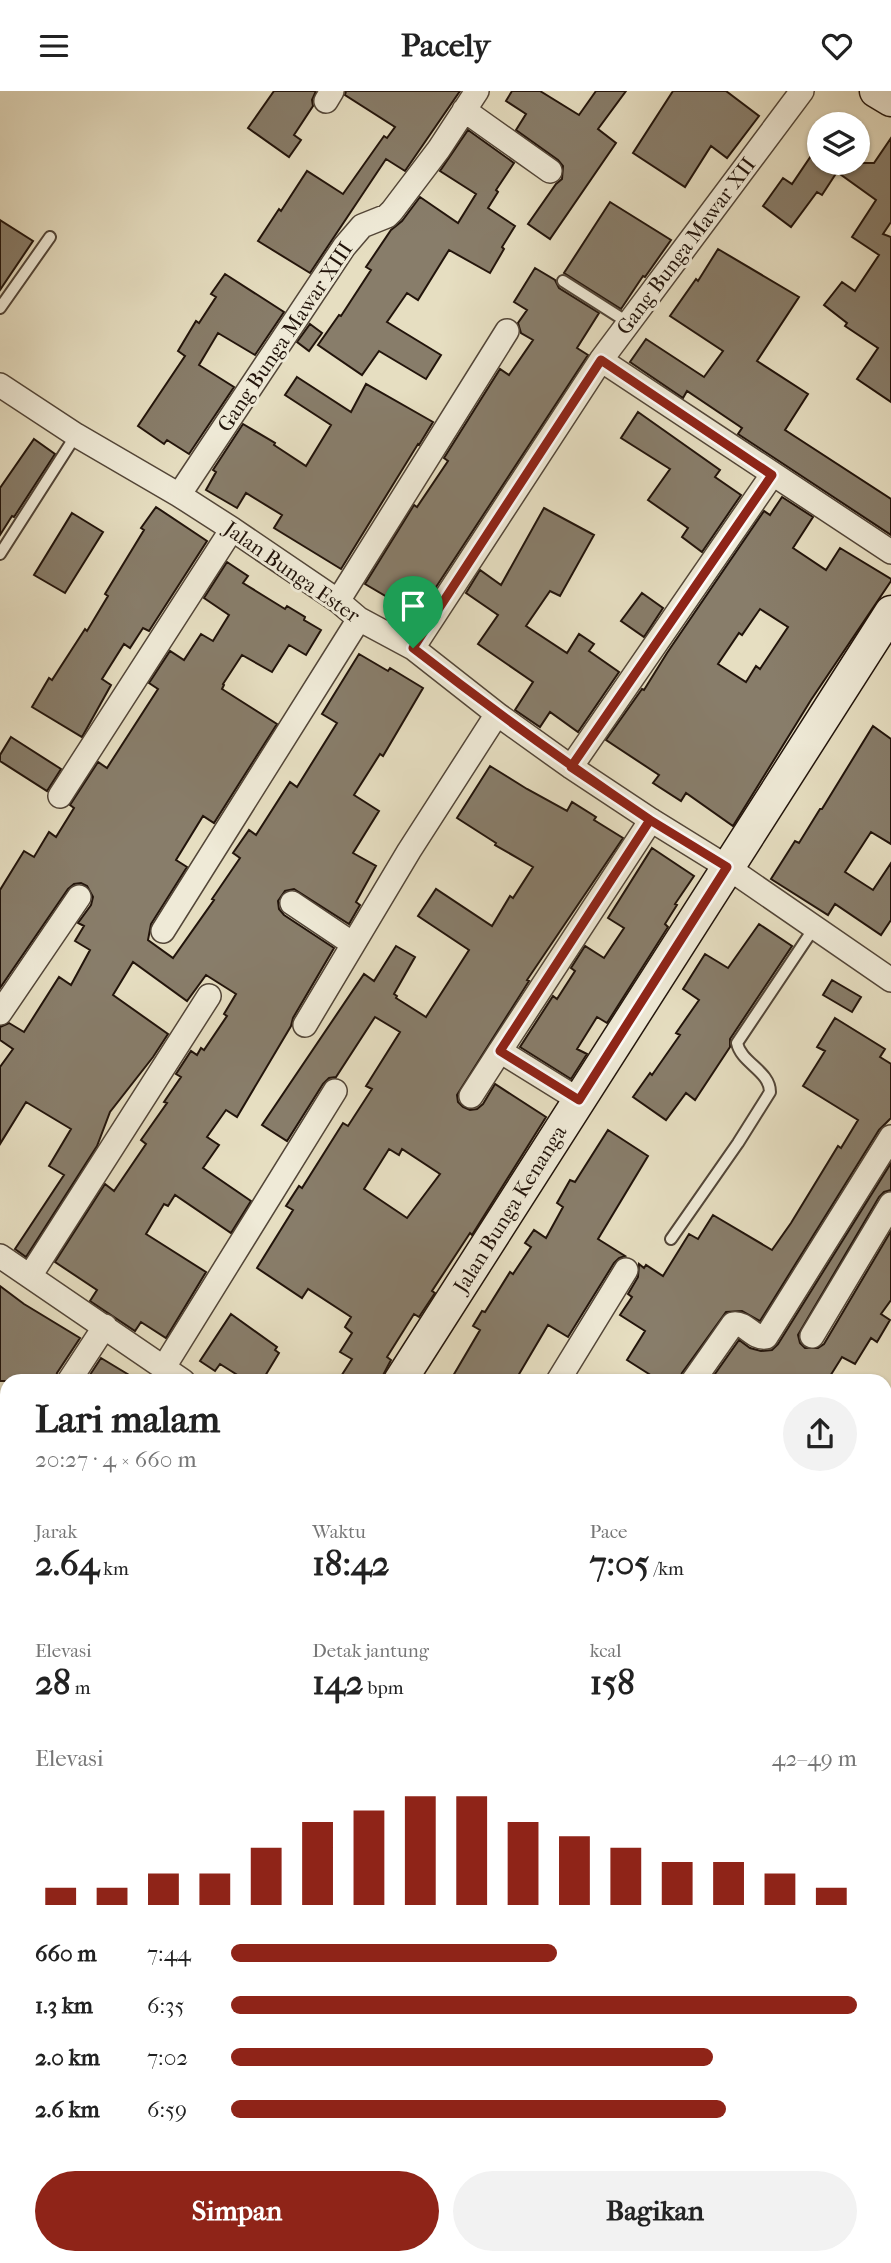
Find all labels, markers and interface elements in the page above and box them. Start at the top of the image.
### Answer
icon: menu [35,27,73,65]
text: Pacely [401,27,490,64]
icon: heart [818,27,856,65]
map controls [807,112,870,175]
button: layers [807,112,870,175]
street label: Gang Bunga Mawar XII [612,153,760,339]
street label: Gang Bunga Mawar XIII [213,238,357,436]
street label: Jalan Bunga Ester [218,515,364,628]
pin [383,576,443,648]
icon: arrive [394,587,432,625]
street label: Jalan Bunga Kenanga [448,1121,571,1299]
text: Lari malam [35,1397,220,1442]
button: share [783,1397,857,1471]
text: 20:27 · 4 × 660 m [35,1446,197,1473]
text: Jarak [35,1521,77,1543]
text: Waktu [312,1521,366,1543]
text: Pace [590,1521,628,1543]
text: 2.64 [35,1543,99,1584]
text: 18:42 [312,1543,390,1584]
text: 7:05 [590,1543,649,1584]
text: km [99,1558,129,1580]
text: /km [649,1558,684,1580]
text: Elevasi [35,1640,92,1662]
text: Detak jantung [312,1640,429,1662]
text: kcal [590,1640,622,1662]
text: 28 [35,1662,71,1703]
text: 142 [312,1662,363,1703]
text: 158 [590,1662,635,1703]
text: m [71,1677,90,1699]
text: bpm [363,1677,404,1699]
text: Elevasi [35,1745,104,1772]
text: 42–49 m [772,1745,857,1772]
text: 660 m [35,1940,97,1967]
text: 7:44 [147,1940,191,1967]
text: 1.3 km [35,1992,93,2019]
text: 6:35 [147,1992,184,2019]
text: 2.0 km [35,2044,100,2071]
text: 7:02 [147,2044,188,2071]
text: 2.6 km [35,2096,100,2123]
text: 6:59 [147,2096,187,2123]
button: Simpan [35,2171,439,2251]
button: Bagikan [453,2171,857,2251]

